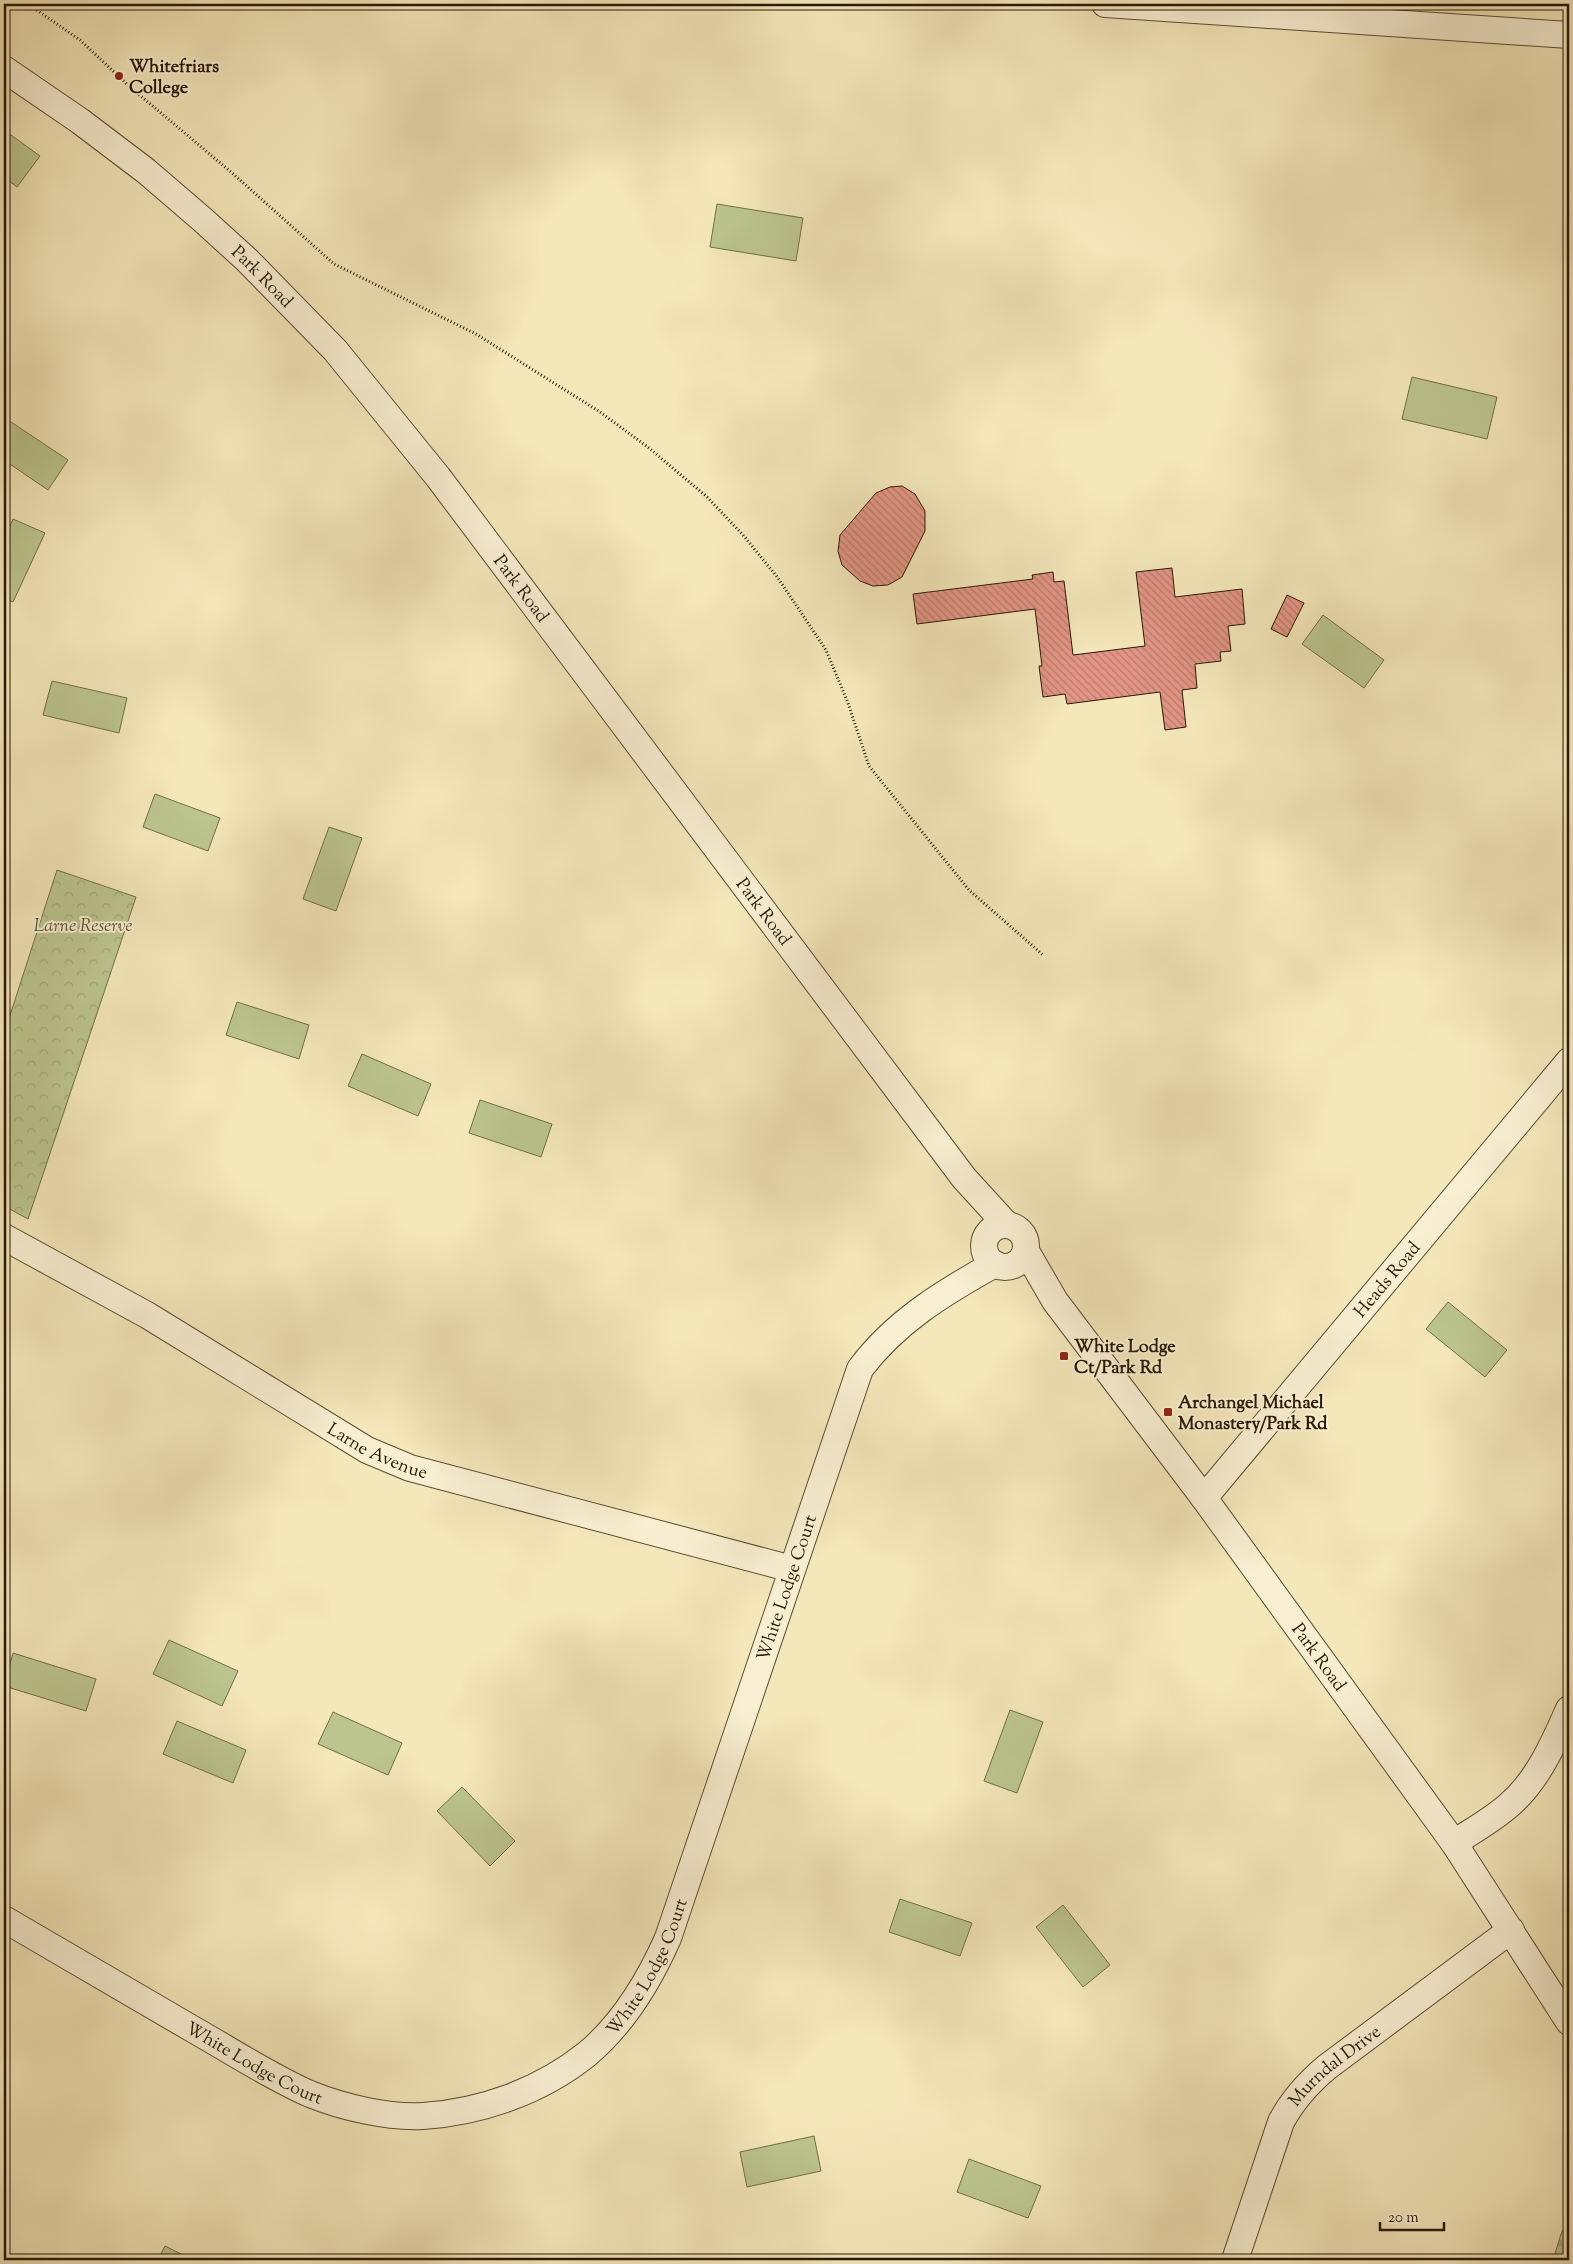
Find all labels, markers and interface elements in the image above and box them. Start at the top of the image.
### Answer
place label: Whitefriars College [129,55,219,102]
marker: Whitefriars College [113,70,125,82]
street label: Park Road [224,240,298,315]
street label: Park Road [486,550,554,629]
street label: Park Road [728,873,796,952]
park label: Larne Reserve [33,914,133,940]
street label: Heads Road [1349,1237,1428,1324]
place label: White Lodge Ct/Park Rd [1074,1335,1176,1382]
marker: White Lodge Ct/Park Rd [1058,1350,1070,1362]
place label: Archangel Michael Monastery/Park Rd [1178,1391,1328,1438]
marker: Archangel Michael Monastery/Park Rd [1162,1406,1174,1418]
street label: Larne Avenue [321,1417,430,1487]
street label: White Lodge Court [751,1512,825,1665]
street label: Park Road [1284,1619,1351,1698]
street label: White Lodge Court [601,1895,695,2042]
street label: White Lodge Court [180,2017,326,2113]
street label: Murndal Drive [1283,2020,1387,2113]
scale bar [1380,2199,1444,2231]
text: 20 m [1388,2208,1419,2229]

